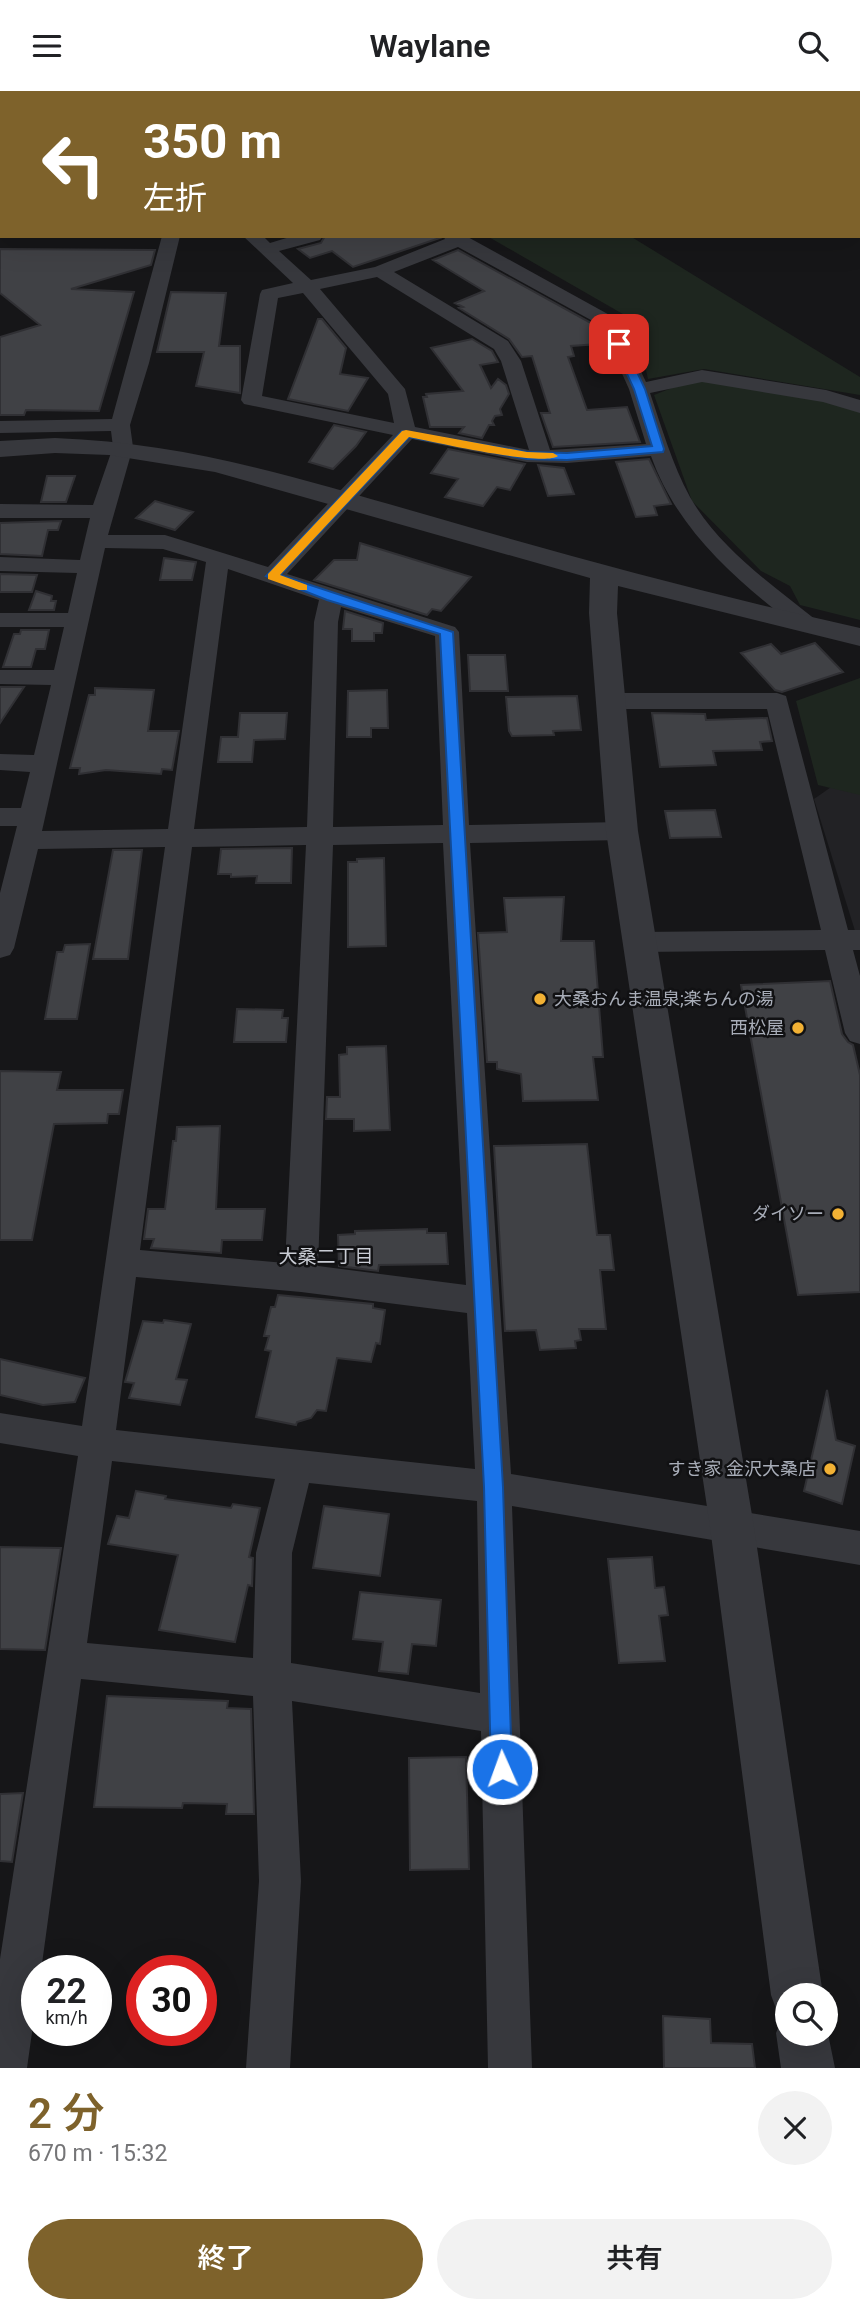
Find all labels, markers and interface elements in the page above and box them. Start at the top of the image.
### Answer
icon: menu [28,27,66,65]
text: Waylane [369,27,491,65]
icon: search [794,27,832,65]
text: 350 m [143,113,282,170]
icon: left [28,119,119,210]
text: 左折 [143,179,207,217]
pin [589,314,649,374]
icon: arrive [600,325,638,363]
place label: 大桑おんま温泉;楽ちんの湯 [554,988,774,1009]
marker: 大桑おんま温泉;楽ちんの湯 [532,991,548,1007]
place label: 西松屋 [730,1017,784,1038]
marker: 西松屋 [790,1020,806,1036]
place label: ダイソー [752,1203,824,1224]
marker: ダイソー [830,1206,846,1222]
district label: 大桑二丁目 [278,1245,374,1268]
place label: すき家 金沢大桑店 [668,1458,816,1479]
marker: すき家 金沢大桑店 [822,1461,838,1477]
position arrow [465,1732,539,1806]
speed limit sign: 30 [126,1955,217,2046]
text: 22 [46,1971,87,2012]
map controls [775,1983,838,2046]
button: search [775,1983,838,2046]
text: km/h [45,2007,88,2028]
text: 2 分 [28,2089,104,2138]
button: close [758,2091,832,2165]
text: 670 m · 15:32 [28,2140,167,2167]
button: 終了 [28,2219,423,2299]
button: 共有 [437,2219,832,2299]

